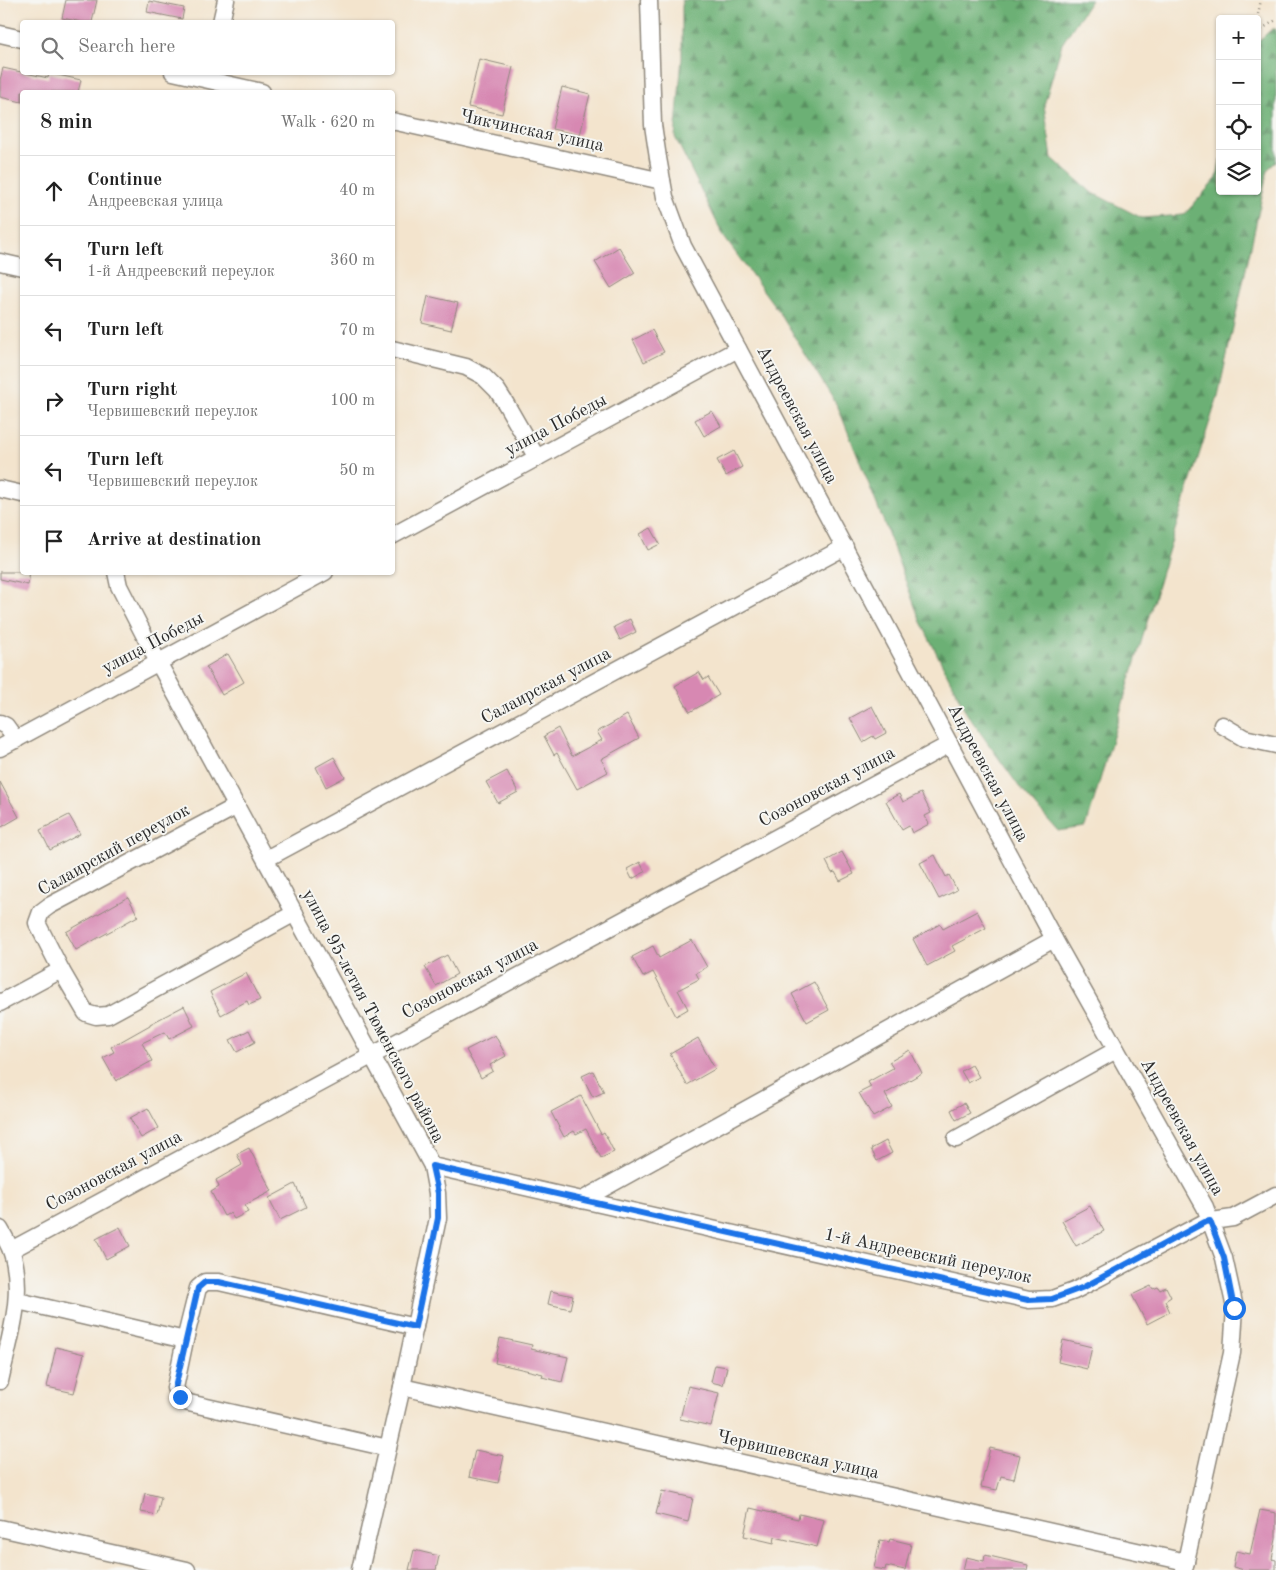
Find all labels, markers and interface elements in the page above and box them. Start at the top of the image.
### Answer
map controls [1216,15,1261,195]
button: + [1216,15,1261,60]
search box [20,20,395,75]
icon: search [38,34,66,62]
text: Search here [78,38,175,57]
button: − [1216,60,1261,105]
button: locate [1216,105,1261,150]
street label: Чикчинская улица [458,107,606,155]
text: 8 min [40,112,93,133]
text: Walk · 620 m [280,115,375,131]
button: layers [1216,150,1261,195]
text: Continue [87,171,162,190]
icon: ahead [40,177,68,205]
text: 40 m [339,183,375,199]
text: Андреевская улица [87,194,223,210]
text: Turn left [87,241,164,260]
icon: left [40,247,68,275]
text: 360 m [330,253,375,269]
text: 1-й Андреевский переулок [87,264,275,280]
icon: left [40,317,68,345]
text: Turn left [87,321,164,340]
text: 70 m [339,323,375,339]
street label: Андреевская улица [753,343,841,487]
text: Turn right [87,381,177,400]
icon: right [40,387,68,415]
street label: улица Победы [502,391,610,459]
text: 100 m [330,393,375,409]
text: Червишевский переулок [87,404,258,420]
text: Turn left [87,451,164,470]
icon: left [40,457,68,485]
text: 50 m [339,463,375,479]
text: Червишевский переулок [87,474,258,490]
icon: arrive [40,527,68,555]
text: Arrive at destination [87,531,261,550]
street label: улица Победы [99,609,207,677]
street label: Салаирская улица [478,644,614,728]
street label: Андреевская улица [944,701,1032,845]
street label: Созоновская улица [756,743,898,830]
street label: Салаирский переулок [35,801,193,899]
street label: улица 95-летия Тюменского района [298,886,448,1146]
street label: Созоновская улица [399,935,541,1022]
street label: Андреевская улица [1137,1056,1227,1198]
street label: Созоновская улица [43,1127,185,1214]
street label: 1-й Андреевский переулок [823,1225,1033,1287]
route start [1223,1297,1246,1320]
route end [169,1386,192,1409]
street label: Червишевская улица [715,1428,881,1482]

